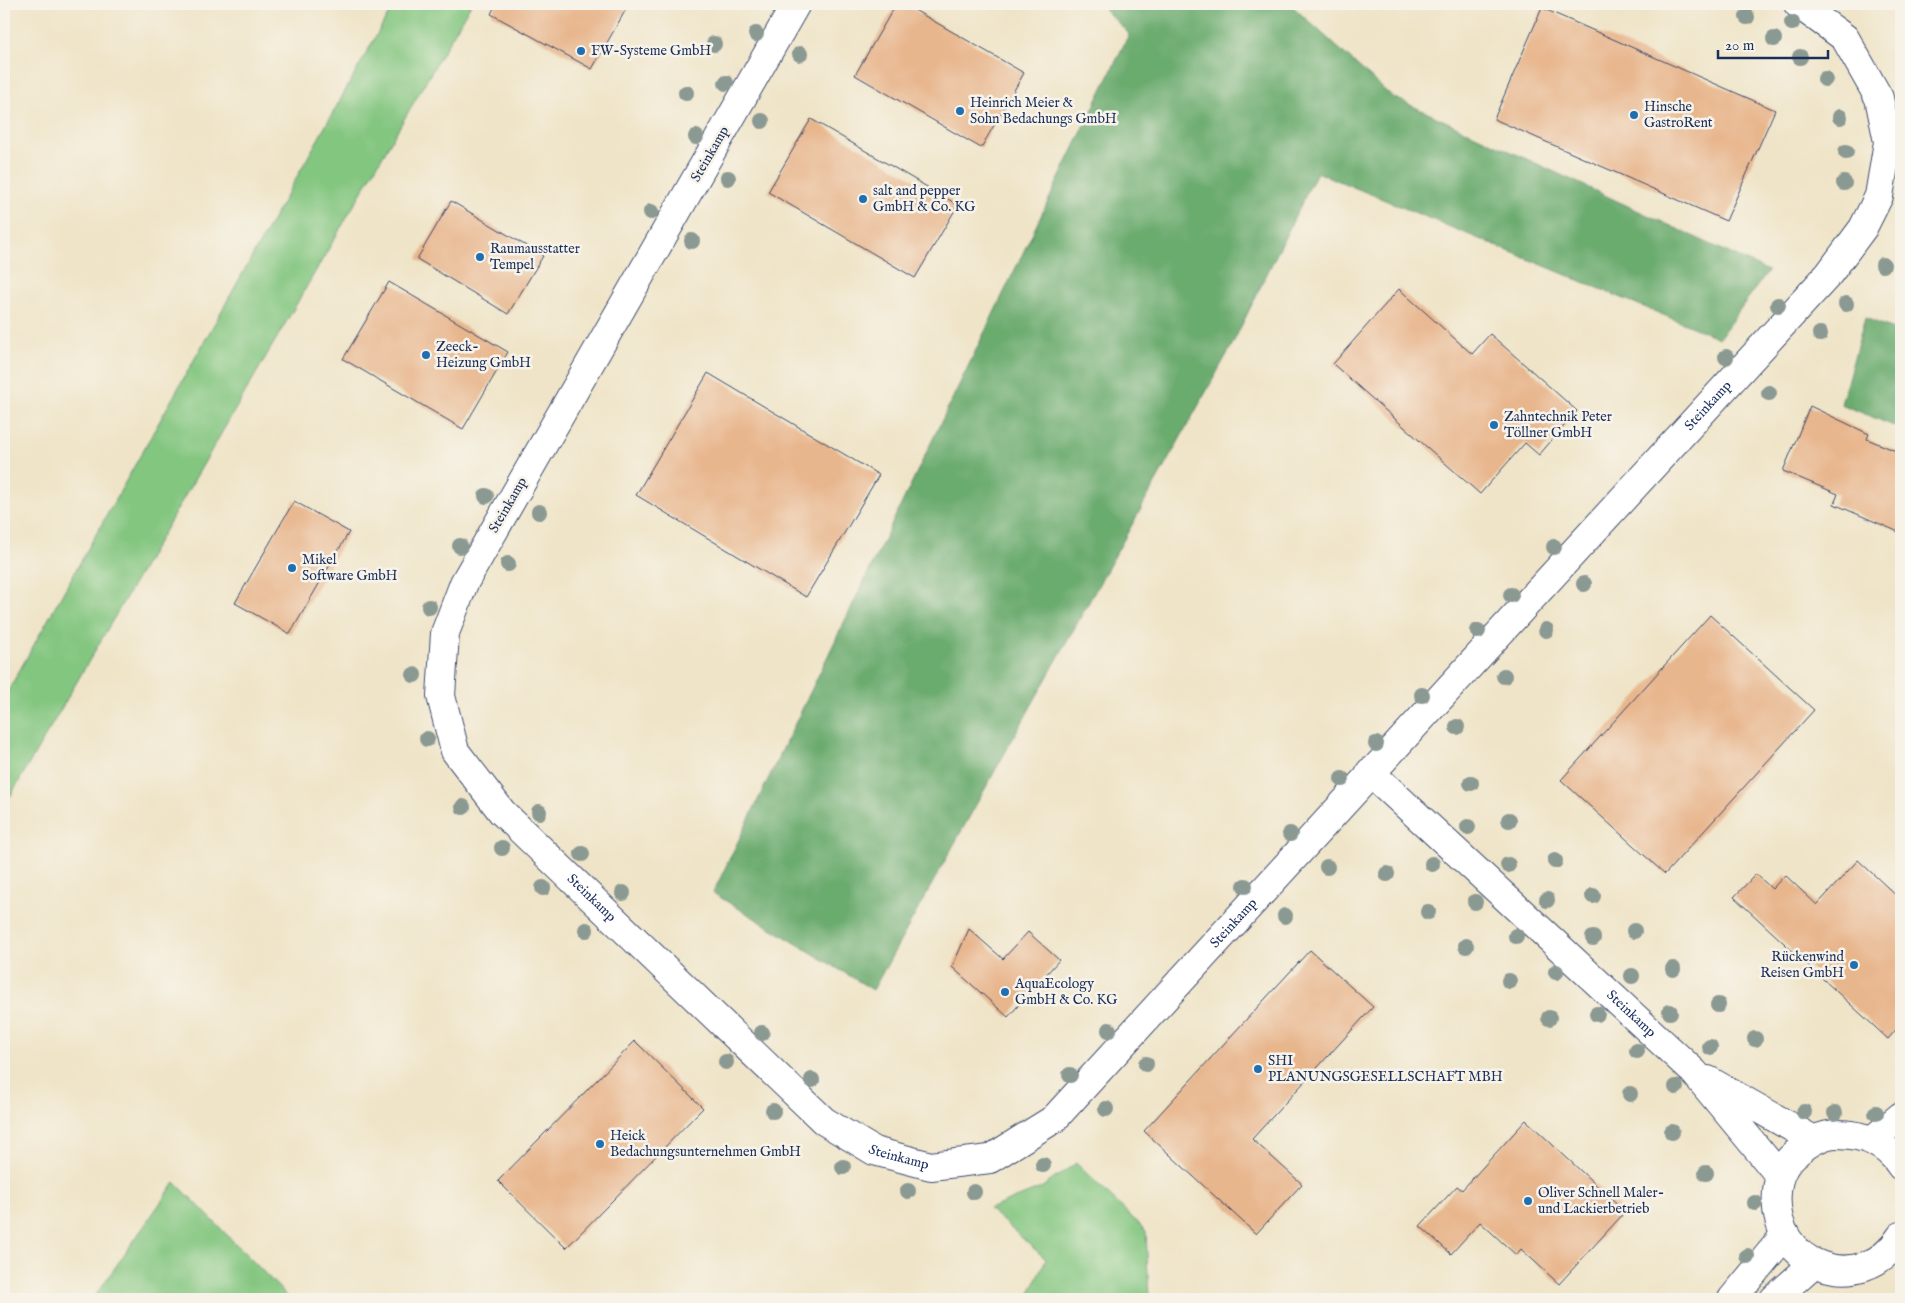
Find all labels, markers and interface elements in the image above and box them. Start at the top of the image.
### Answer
scale bar [1718,28,1828,60]
text: 20 m [1725,36,1755,55]
place label: FW-Systeme GmbH [591,42,711,60]
marker: FW-Systeme GmbH [575,45,587,57]
place label: Heinrich Meier & Sohn Bedachungs GmbH [970,94,1117,128]
place label: Hinsche GastroRent [1644,98,1713,132]
marker: Heinrich Meier & Sohn Bedachungs GmbH [954,105,966,117]
marker: Hinsche GastroRent [1628,109,1640,121]
street label: Steinkamp [687,122,733,185]
place label: salt and pepper GmbH & Co. KG [873,182,976,216]
marker: salt and pepper GmbH & Co. KG [857,193,869,205]
place label: Raumausstatter Tempel [490,240,580,274]
marker: Raumausstatter Tempel [474,251,486,263]
place label: Zeeck- Heizung GmbH [436,338,531,372]
marker: Zeeck- Heizung GmbH [420,349,432,361]
street label: Steinkamp [1681,377,1736,435]
place label: Zahntechnik Peter Töllner GmbH [1504,408,1612,442]
marker: Zahntechnik Peter Töllner GmbH [1488,419,1500,431]
street label: Steinkamp [485,473,531,536]
place label: Mikel Software GmbH [302,551,398,585]
marker: Mikel Software GmbH [286,562,298,574]
street label: Steinkamp [563,870,620,926]
street label: Steinkamp [1206,894,1261,952]
place label: Rückenwind Reisen GmbH [1760,948,1845,982]
marker: Rückenwind Reisen GmbH [1848,959,1860,971]
place label: AquaEcology GmbH & Co. KG [1014,975,1118,1009]
marker: AquaEcology GmbH & Co. KG [999,986,1011,998]
street label: Steinkamp [1602,986,1660,1042]
place label: SHI PLANUNGSGESELLSCHAFT MBH [1268,1052,1503,1086]
marker: SHI PLANUNGSGESELLSCHAFT MBH [1252,1063,1264,1075]
place label: Heick Bedachungsunternehmen GmbH [610,1127,801,1161]
marker: Heick Bedachungsunternehmen GmbH [594,1138,606,1150]
street label: Steinkamp [865,1141,931,1174]
place label: Oliver Schnell Maler- und Lackierbetrieb [1538,1184,1664,1218]
marker: Oliver Schnell Maler- und Lackierbetrieb [1522,1195,1534,1207]

